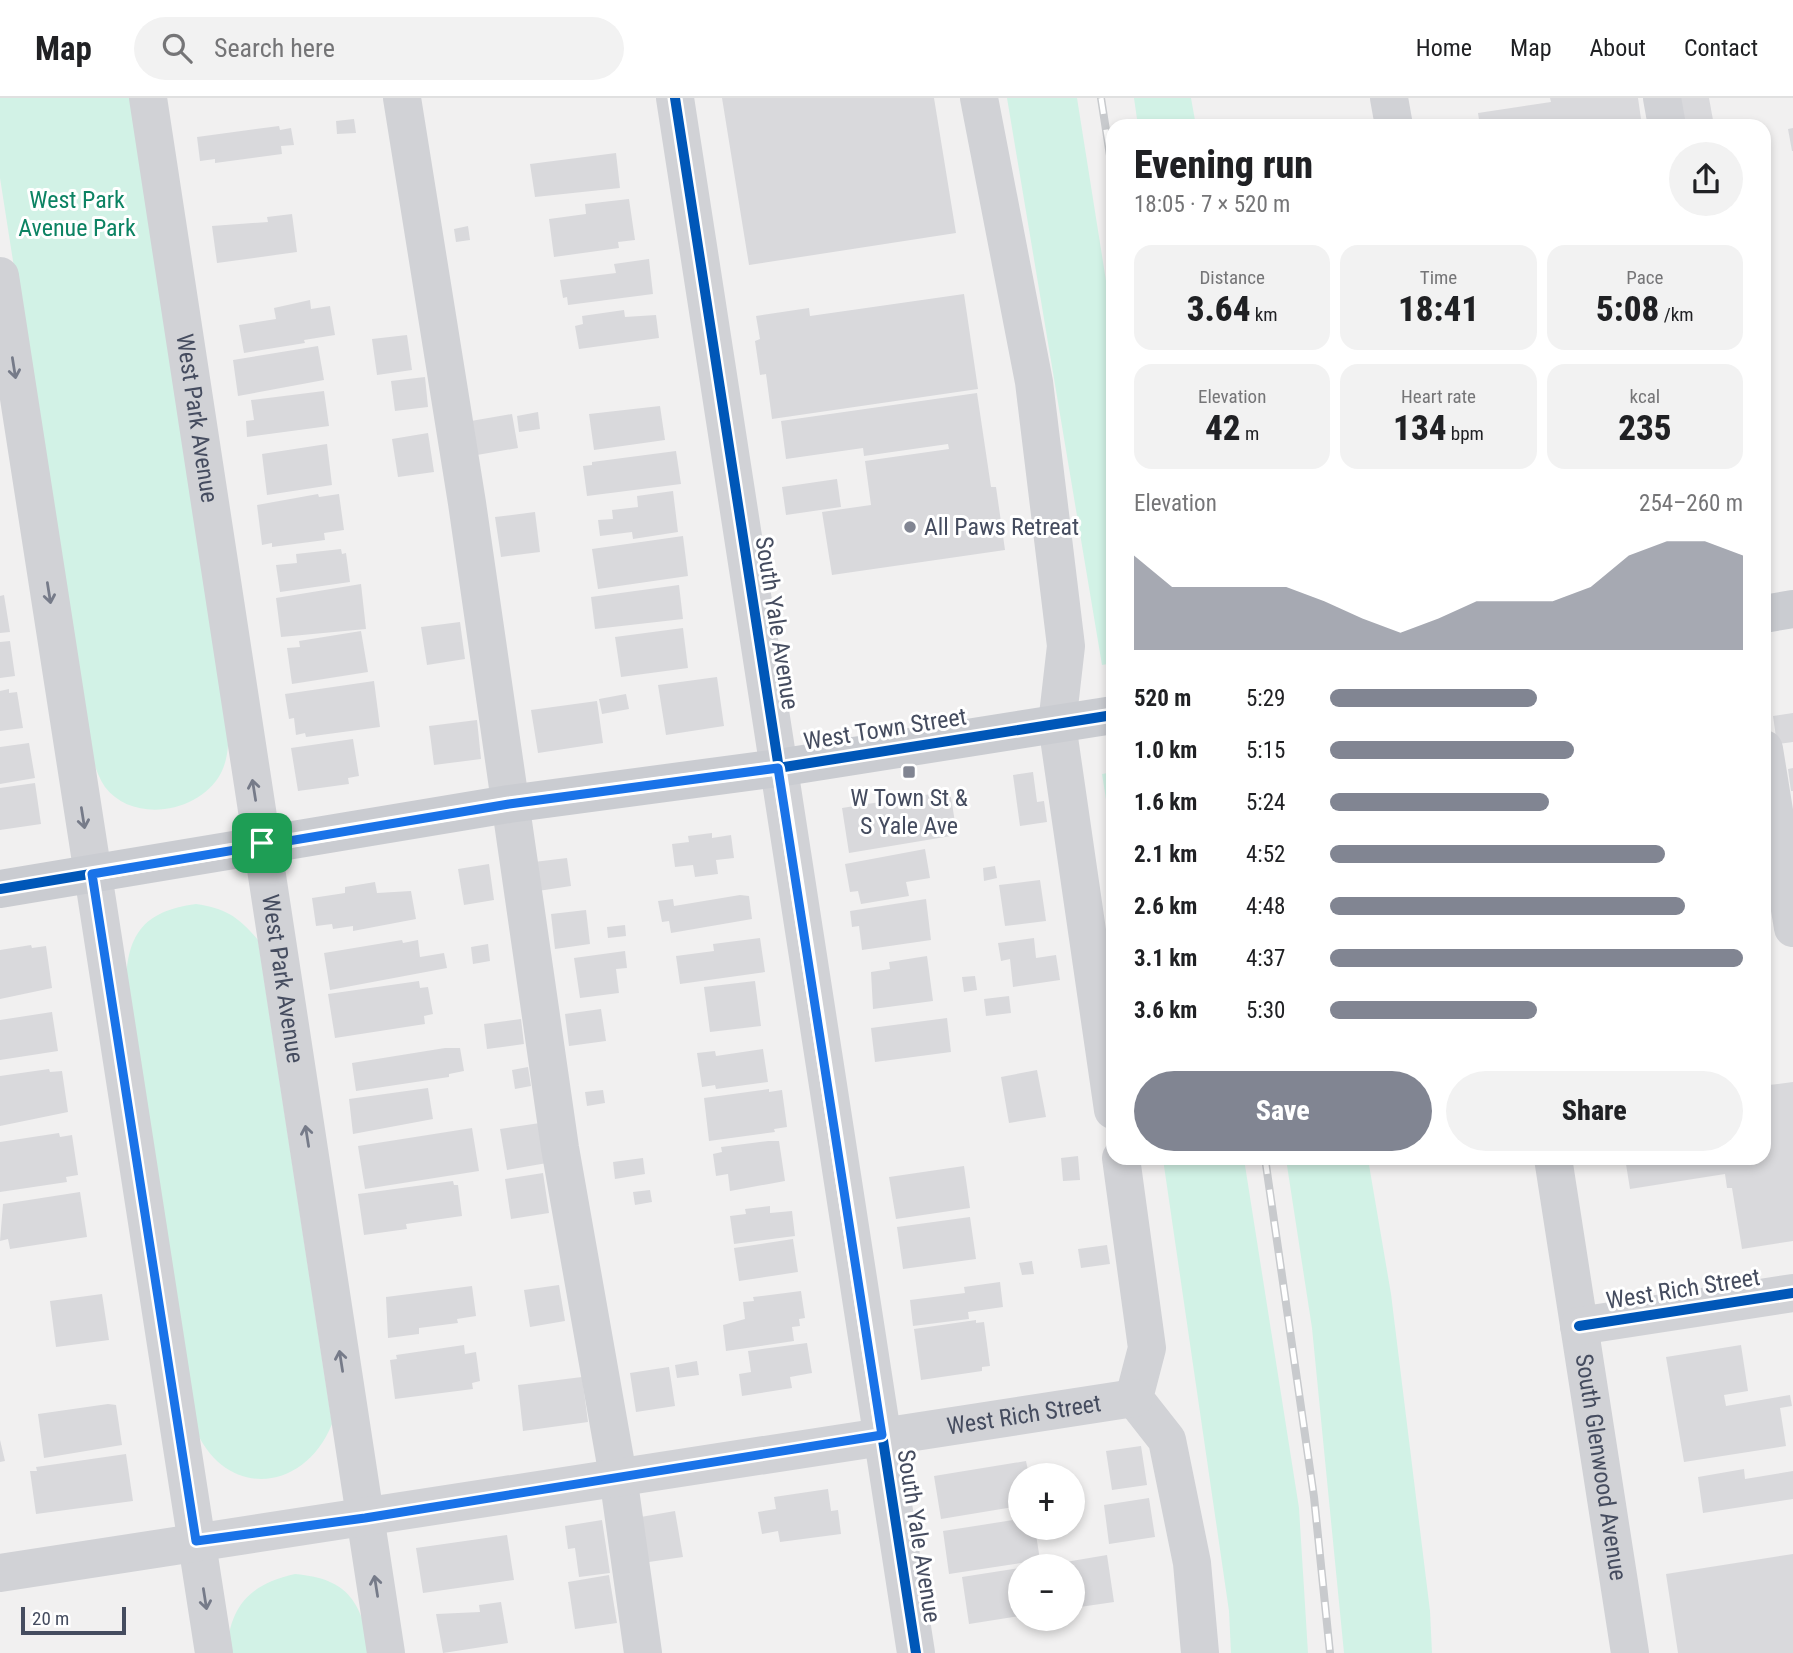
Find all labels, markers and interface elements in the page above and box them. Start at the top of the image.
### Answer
search box [134,17,624,80]
text: Map [35,29,92,68]
icon: search [158,29,196,67]
text: Search here [214,33,335,63]
text: Home [1416,34,1472,62]
text: Map [1510,34,1552,62]
text: About [1590,34,1646,62]
text: Contact [1684,34,1758,62]
button: share [1669,142,1743,216]
text: Evening run [1134,143,1313,187]
park label: West Park Avenue Park [18,186,136,242]
text: 18:05 · 7 × 520 m [1134,191,1290,218]
text: Distance [1199,266,1265,289]
text: Time [1420,266,1457,289]
text: Pace [1626,266,1663,289]
text: 3.64 [1187,289,1250,330]
text: 18:41 [1398,289,1479,330]
text: 5:08 [1596,289,1659,330]
text: km [1250,303,1278,326]
text: /km [1659,303,1694,326]
street label: West Park Avenue [170,332,224,505]
one-way arrow [8,356,21,379]
text: Elevation [1198,385,1266,408]
text: Heart rate [1401,385,1476,408]
text: kcal [1630,385,1660,408]
text: 42 [1205,408,1241,449]
text: 134 [1393,408,1446,449]
text: 235 [1618,408,1672,449]
text: m [1241,422,1259,445]
text: bpm [1446,422,1484,445]
text: Elevation [1134,490,1217,517]
text: 254–260 m [1639,490,1743,517]
place label: All Paws Retreat [924,513,1079,541]
marker: All Paws Retreat [902,519,918,535]
street label: South Yale Avenue [749,534,805,712]
one-way arrow [42,581,55,604]
text: 520 m [1134,685,1191,712]
text: 5:29 [1246,685,1285,712]
street label: West Town Street [802,702,968,756]
text: 1.0 km [1134,737,1197,764]
text: 5:15 [1246,737,1285,764]
marker: W Town St & S Yale Ave [901,764,917,780]
one-way arrow [247,779,260,802]
place label: W Town St & S Yale Ave [850,784,968,840]
text: 1.6 km [1134,789,1197,816]
text: 5:24 [1246,789,1285,816]
one-way arrow [77,806,90,828]
pin [232,813,292,873]
icon: arrive [243,824,281,862]
text: 2.1 km [1134,841,1197,868]
text: 4:52 [1246,841,1285,868]
street label: West Park Avenue [256,893,310,1065]
text: 2.6 km [1134,893,1197,920]
text: 4:48 [1246,893,1285,920]
text: 3.1 km [1134,945,1197,972]
text: 4:37 [1246,945,1285,972]
text: 3.6 km [1134,997,1197,1024]
text: 5:30 [1246,997,1285,1024]
button: Save [1134,1071,1432,1151]
button: Share [1446,1071,1743,1151]
one-way arrow [300,1125,313,1148]
street label: West Rich Street [1604,1263,1762,1315]
one-way arrow [334,1350,347,1373]
street label: South Glenwood Avenue [1570,1352,1633,1583]
street label: West Rich Street [945,1389,1103,1441]
street label: South Yale Avenue [891,1447,947,1625]
map controls [1008,1463,1085,1631]
button: + [1008,1463,1085,1540]
button: − [1008,1554,1085,1631]
one-way arrow [369,1575,382,1597]
one-way arrow [199,1587,212,1610]
scale bar [21,1604,126,1636]
text: 20 m [32,1607,69,1630]

